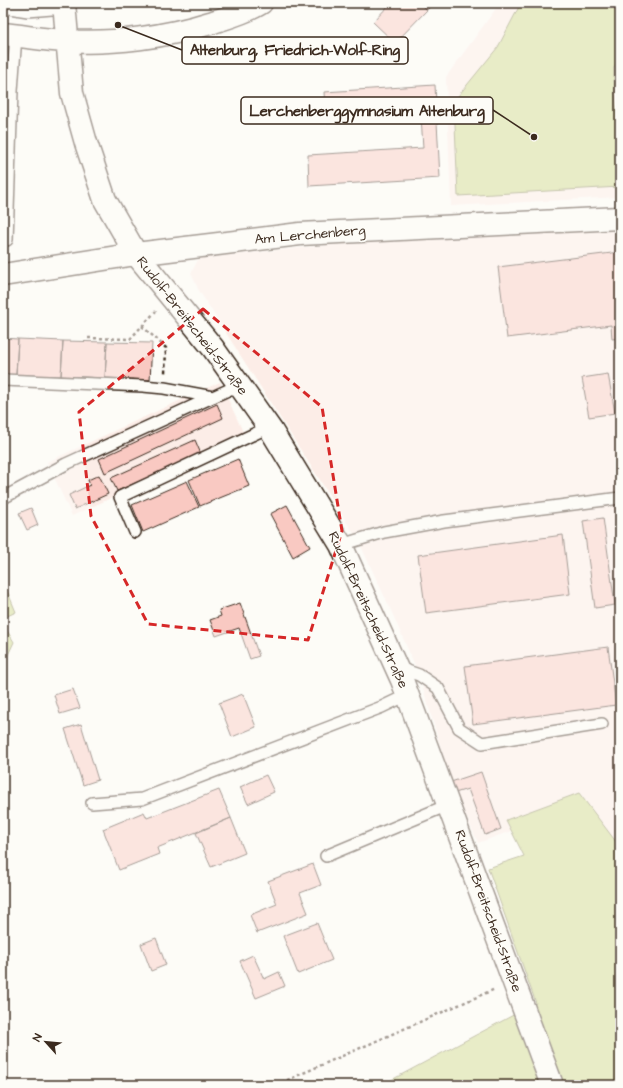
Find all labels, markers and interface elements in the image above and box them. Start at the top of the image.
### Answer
callout: Altenburg, Friedrich-Wolf-Ring [182,37,408,64]
text: Altenburg, Friedrich-Wolf-Ring [190,40,400,63]
callout: Lerchenberggymnasium Altenburg [241,97,493,124]
text: Lerchenberggymnasium Altenburg [249,101,485,124]
street label: Am Lerchenberg [254,220,366,250]
street label: Rudolf-Breitscheid-Straße [131,252,253,400]
street label: Rudolf-Breitscheid-Straße [323,528,413,692]
street label: Rudolf-Breitscheid-Straße [449,827,527,995]
north arrow [26,1022,66,1062]
text: N [29,1031,46,1044]

